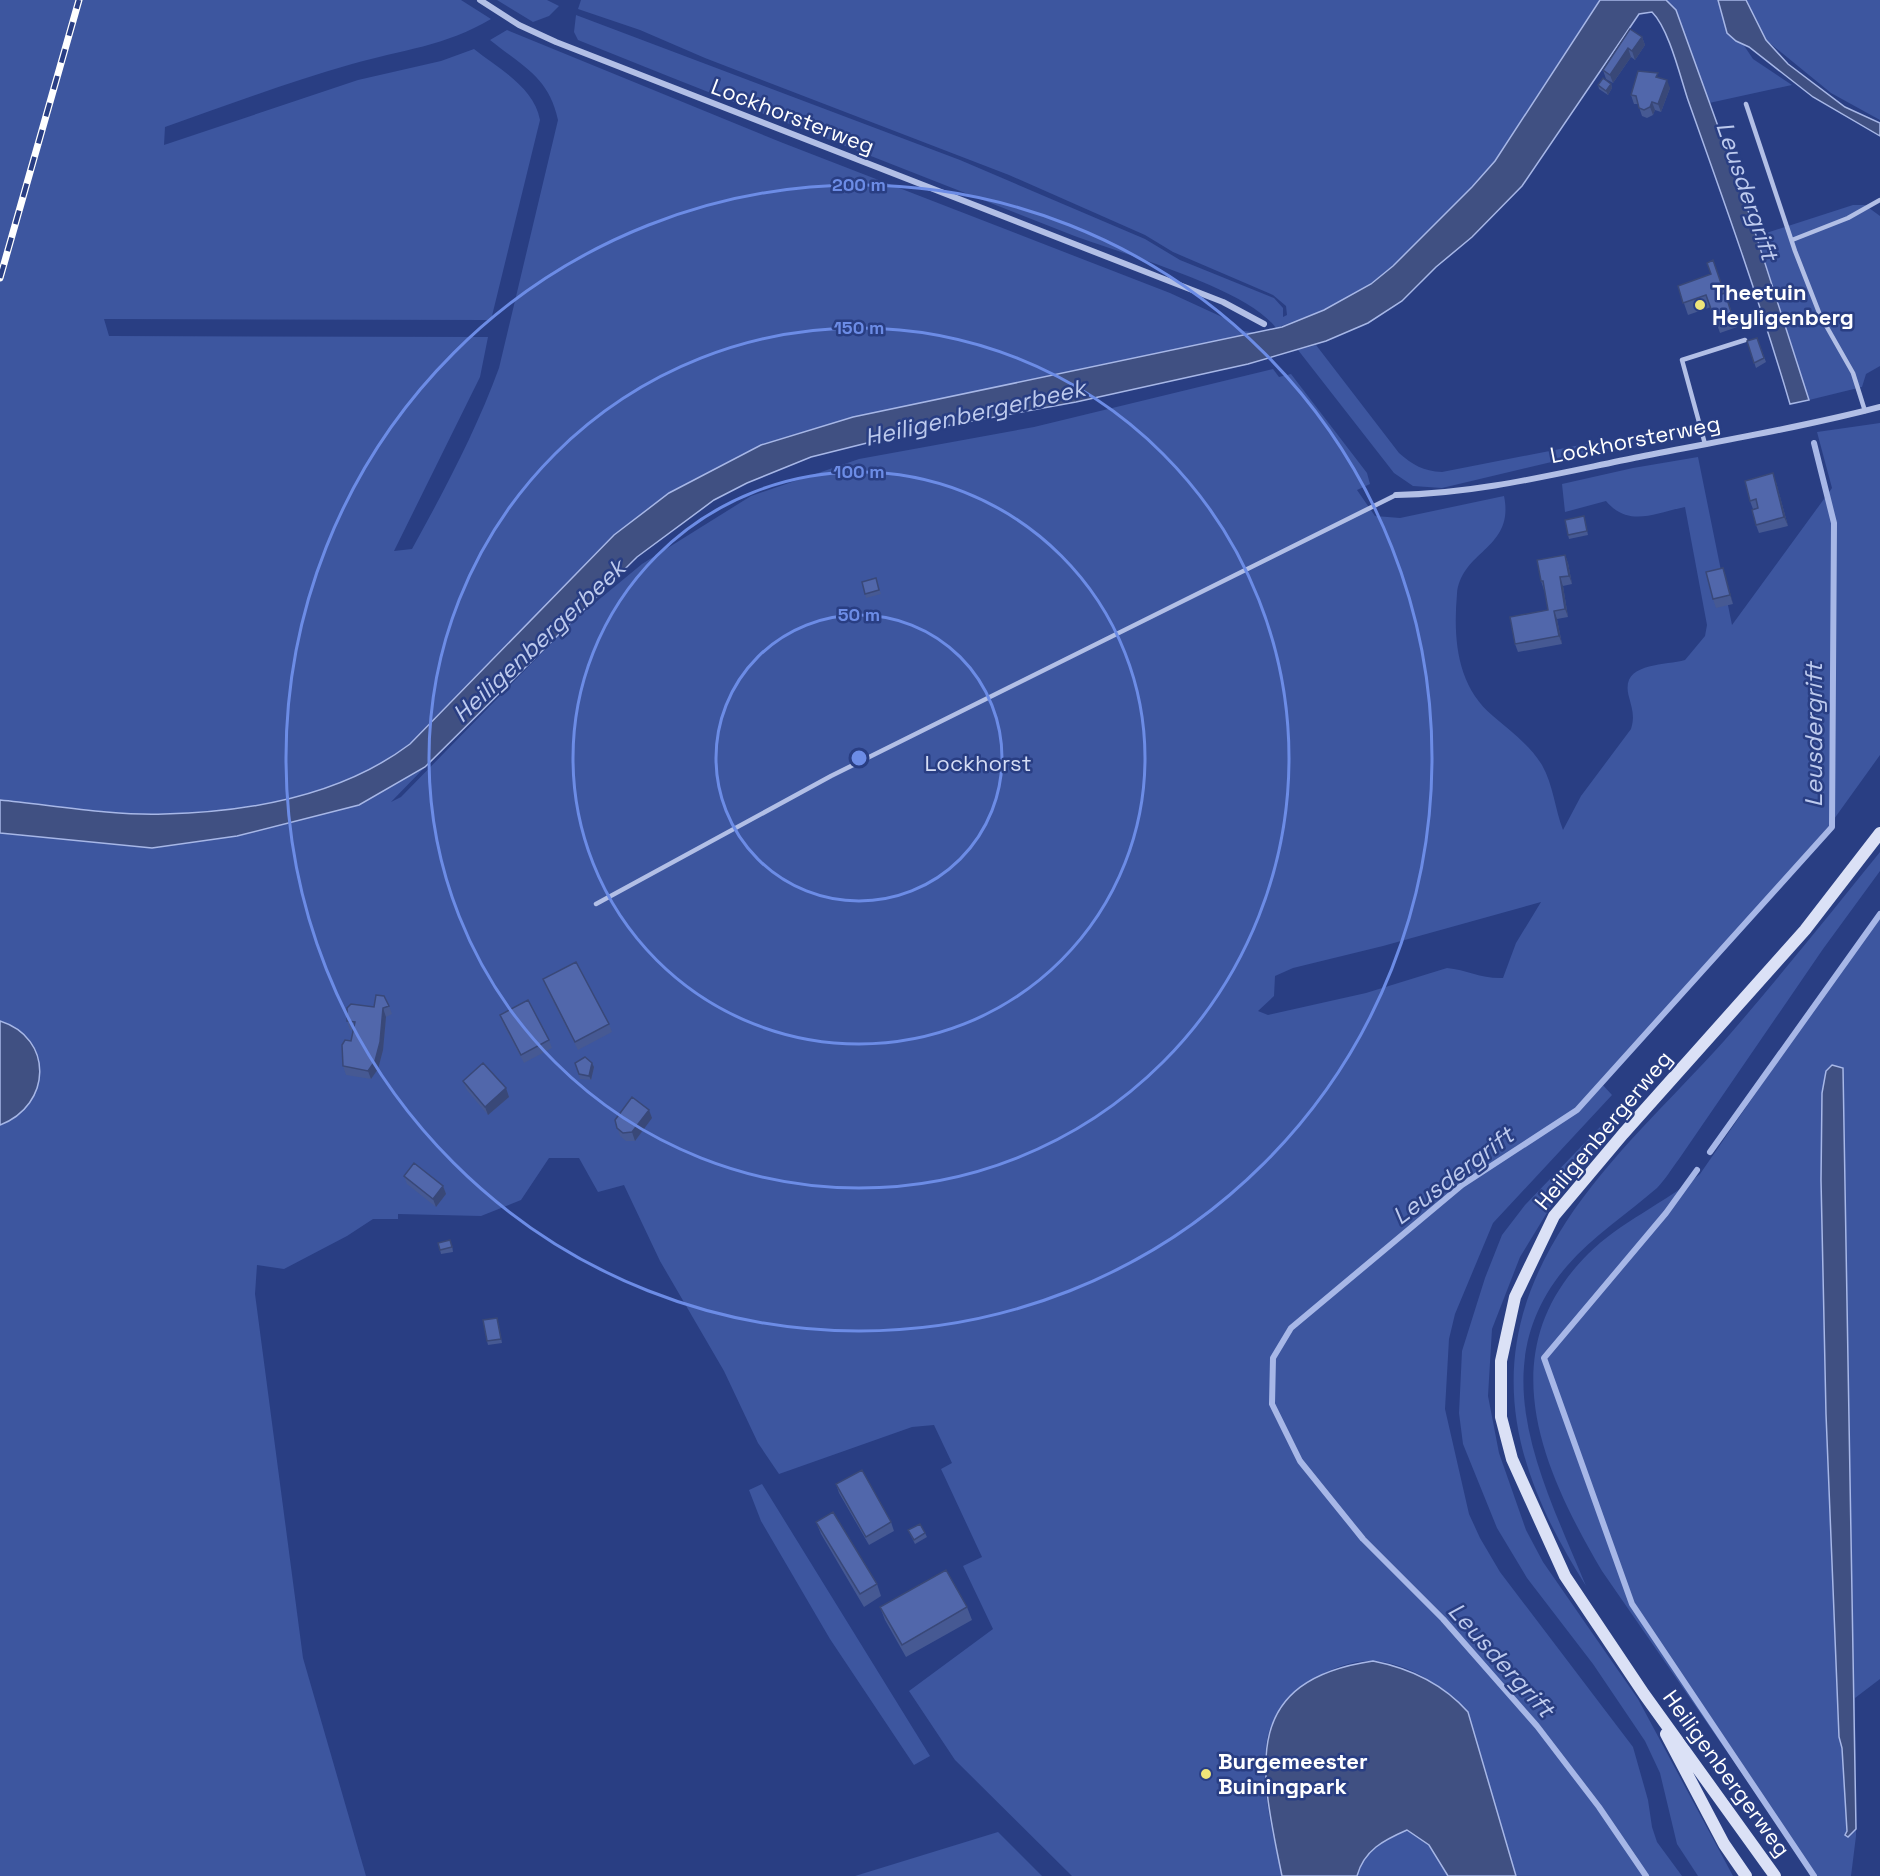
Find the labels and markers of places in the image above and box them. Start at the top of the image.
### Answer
place label: Theetuin Heyligenberg [1712,278,1854,331]
marker: Theetuin Heyligenberg [1693,298,1707,312]
centre of rings [849,748,869,768]
place label: Burgemeester Buiningpark [1218,1747,1368,1800]
marker: Burgemeester Buiningpark [1199,1767,1213,1781]

